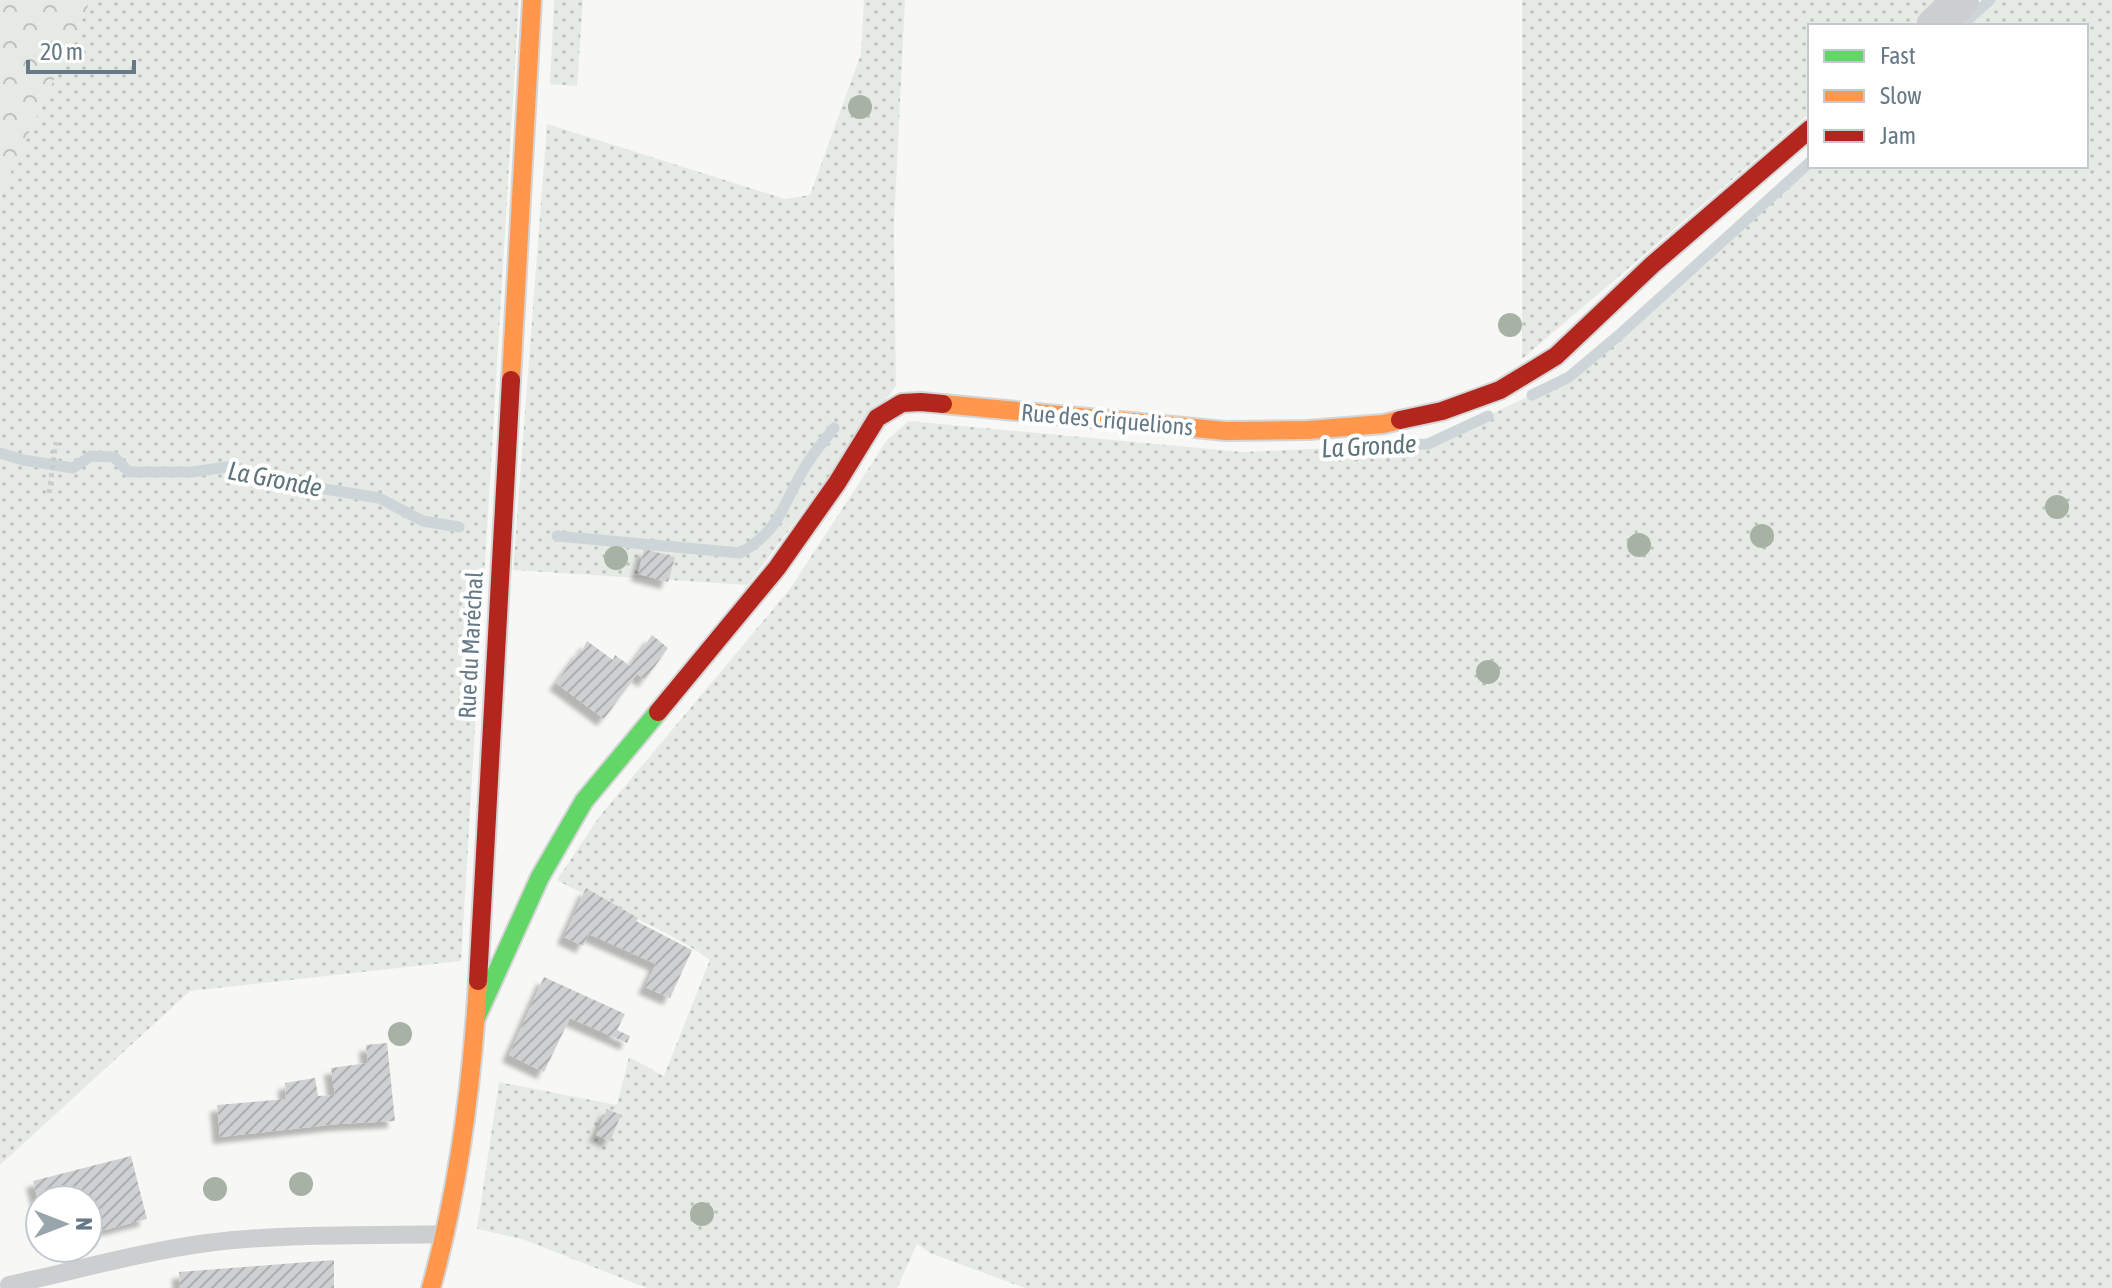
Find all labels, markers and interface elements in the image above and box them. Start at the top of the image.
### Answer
scale bar [28,24,134,74]
legend [1808,24,2088,168]
text: 20 m [40,38,83,65]
text: Fast [1880,42,1916,69]
text: Slow [1880,82,1922,109]
text: Jam [1880,122,1916,149]
street label: Rue des Criquelions [1020,399,1194,440]
water label: La Gronde [1321,429,1417,463]
water label: La Gronde [225,455,325,503]
street label: Rue du Maréchal [453,570,488,719]
north arrow [24,1184,104,1264]
text: N [71,1218,97,1230]

